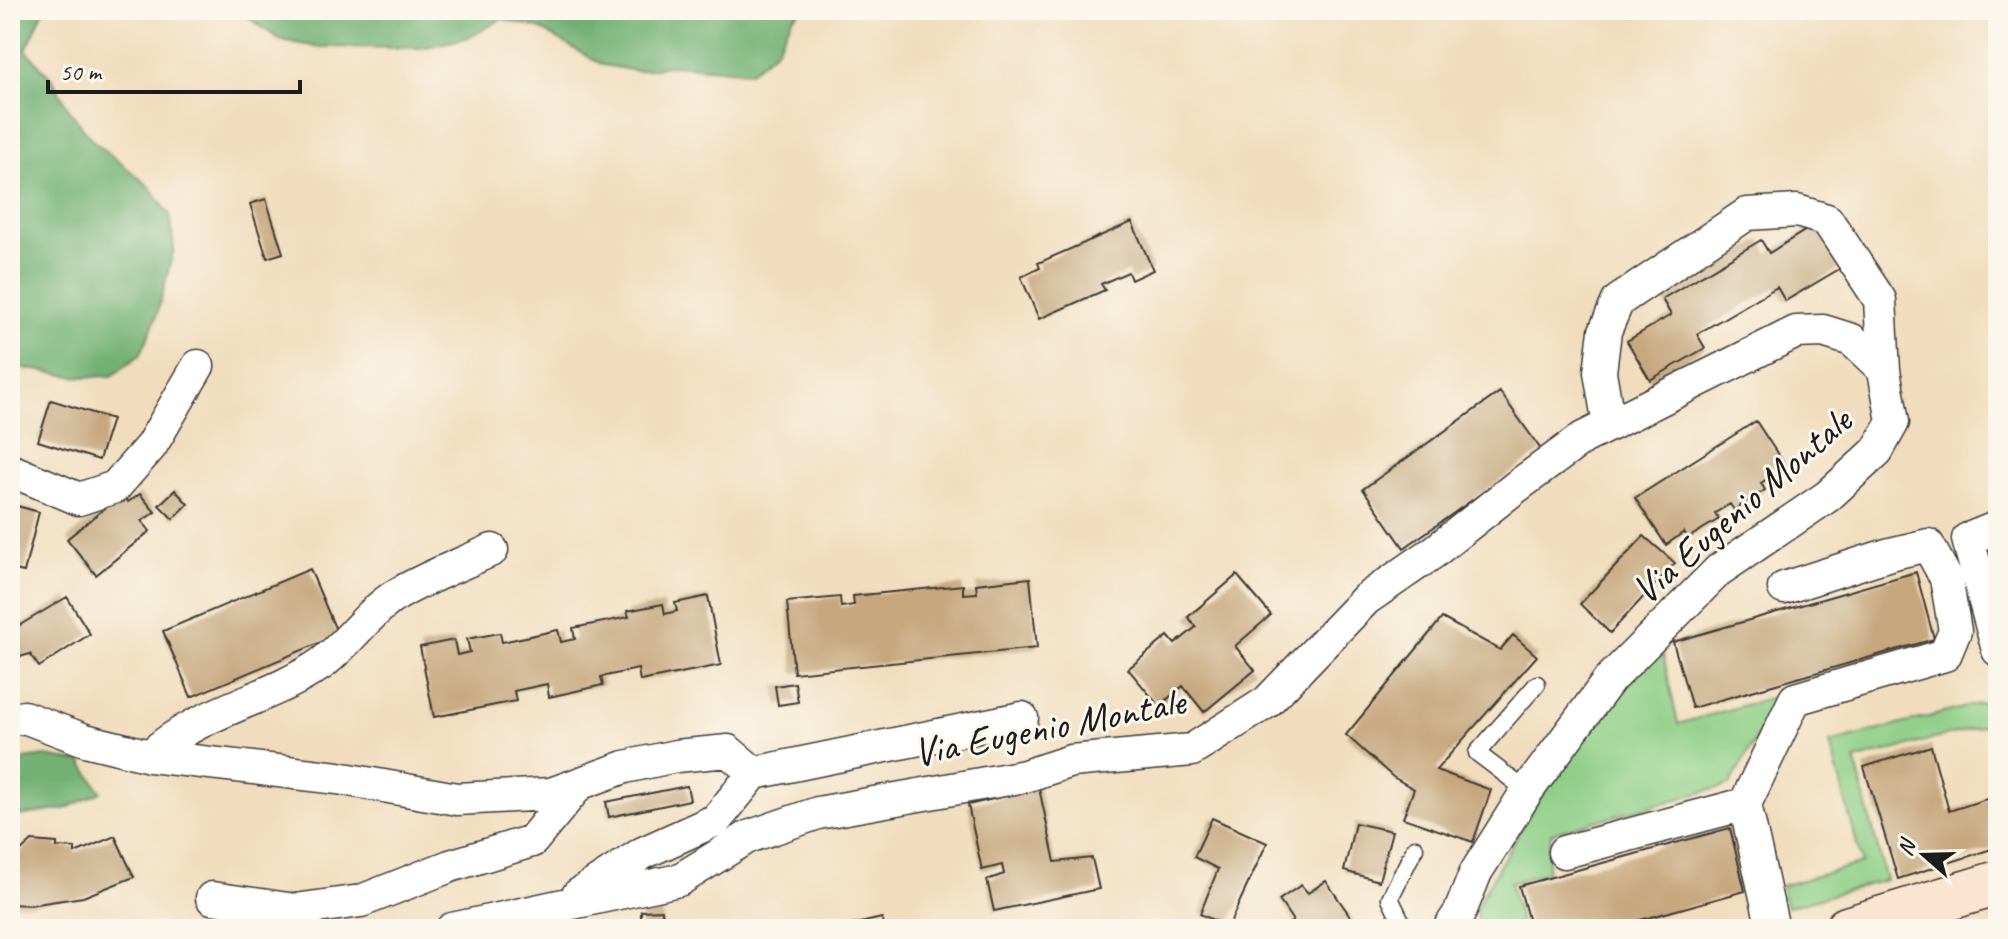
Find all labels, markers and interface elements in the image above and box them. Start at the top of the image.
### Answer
scale bar [48,44,300,94]
text: 50 m [60,57,103,87]
street label: Via Eugenio Montale [1621,395,1864,615]
street label: Via Eugenio Montale [909,676,1192,778]
north arrow [1884,815,1964,895]
text: N [1891,834,1923,860]

